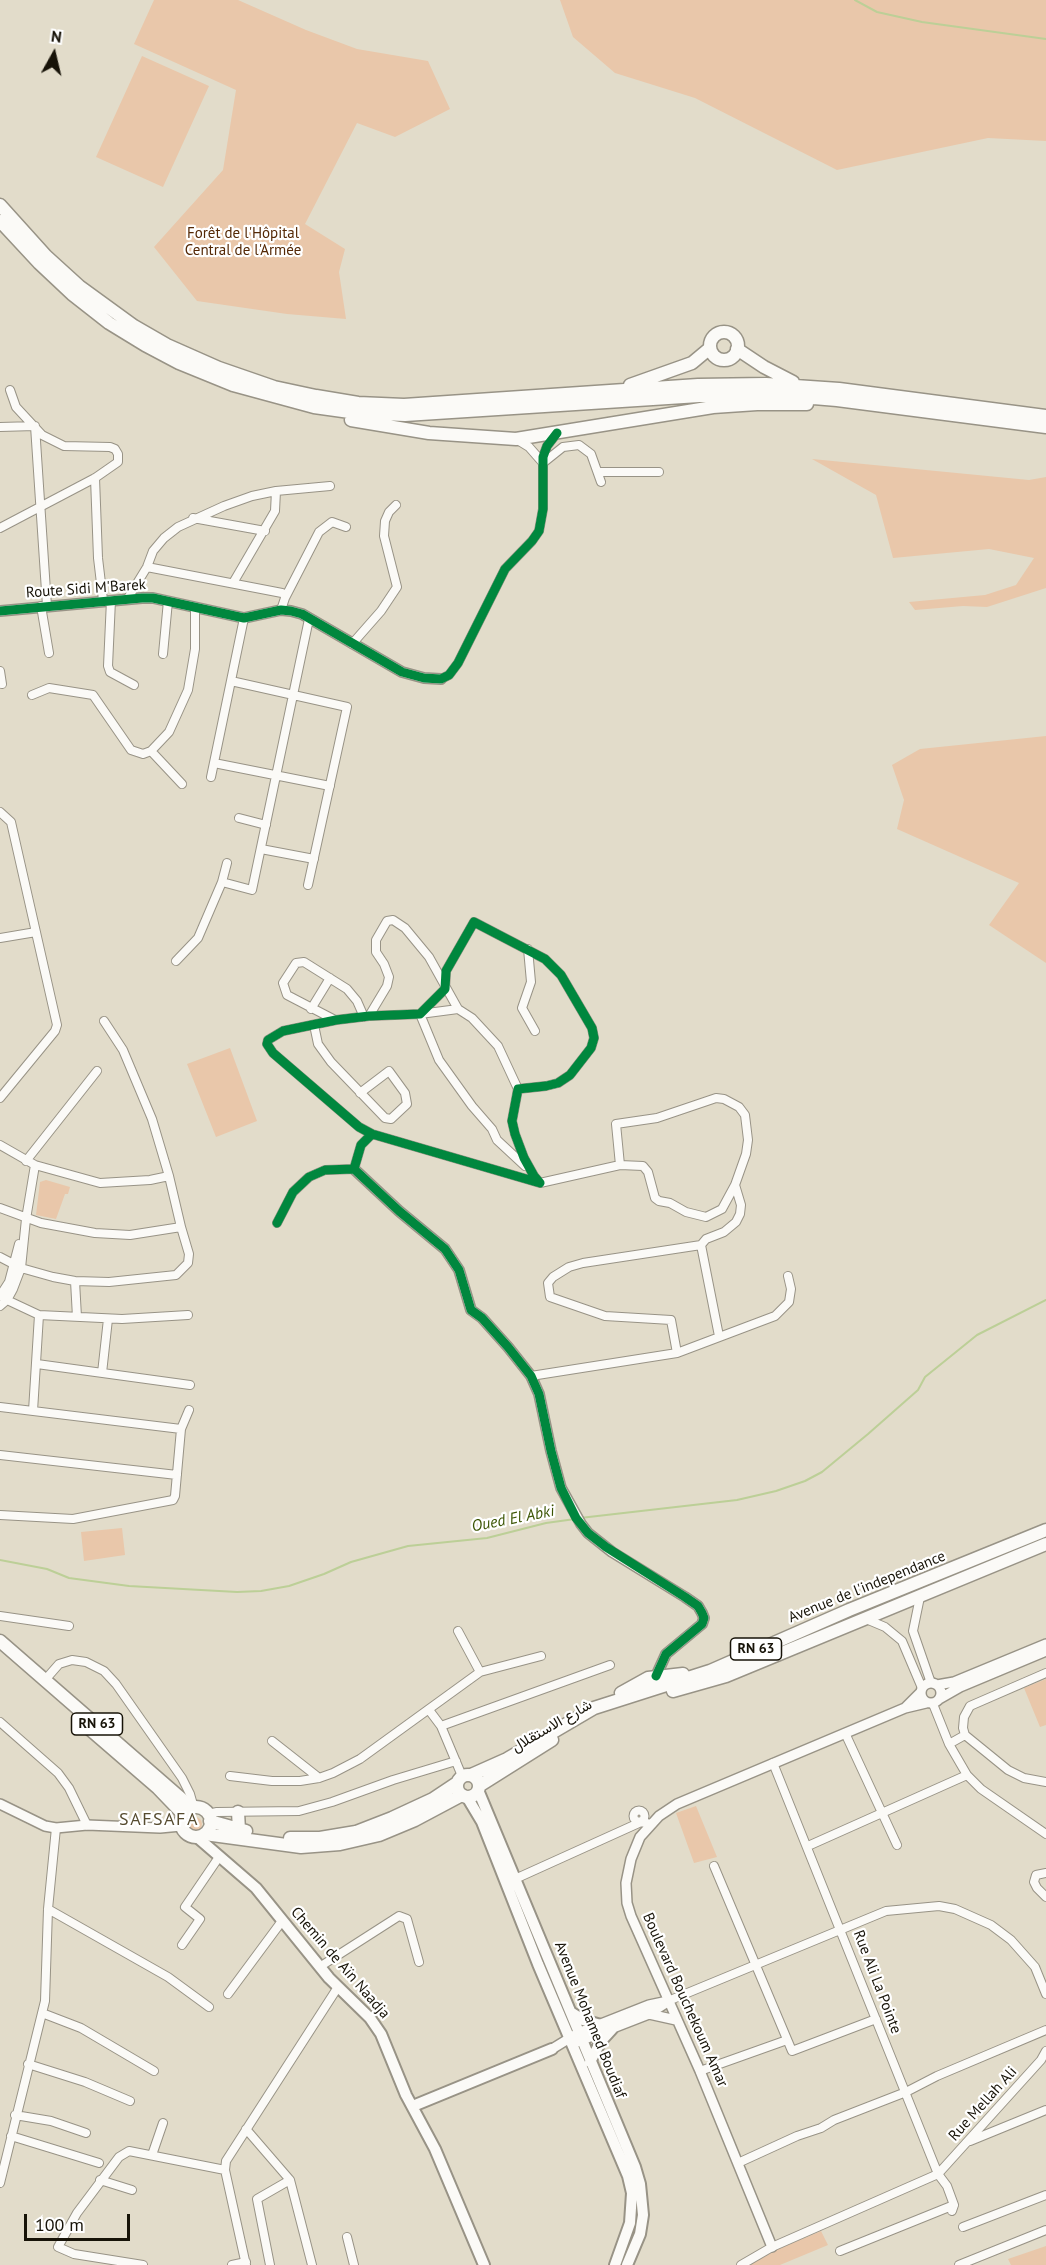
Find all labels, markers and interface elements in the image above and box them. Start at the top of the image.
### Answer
north arrow [24,24,84,84]
text: N [50,26,63,47]
park label: Forêt de l'Hôpital Central de l'Armée [185,225,301,260]
street label: Route Sidi M'Barek [25,576,147,602]
water label: Oued El Abki [470,1502,556,1536]
street label: Avenue de l'independance [786,1547,948,1627]
road number: RN 63 [730,1638,782,1660]
street label: شارع الاستقلال [509,1696,595,1756]
road number: RN 63 [72,1713,122,1735]
district label: SAFSAFA [119,1809,199,1831]
street label: Chemin de Aïn Naadja [287,1904,393,2022]
street label: Boulevard Bouchekoum Amar [638,1910,732,2090]
street label: Rue Ali La Pointe [849,1928,905,2036]
street label: Avenue Mohamed Boudiaf [550,1939,630,2101]
street label: Rue Mellah Ali [945,2063,1021,2145]
scale bar [27,2202,134,2240]
text: 100 m [35,2213,84,2236]

